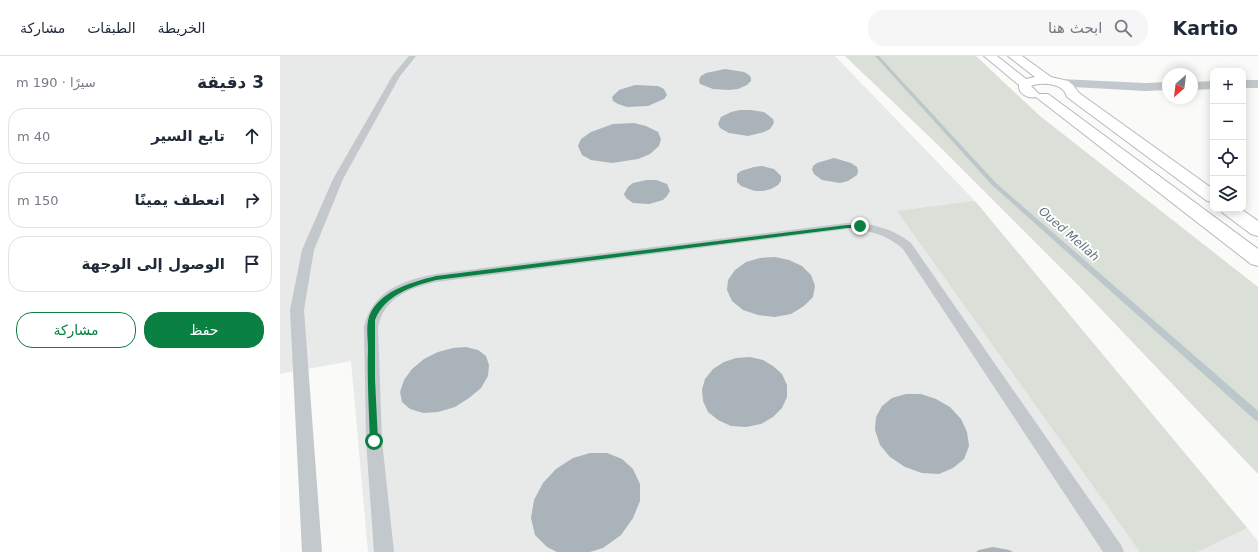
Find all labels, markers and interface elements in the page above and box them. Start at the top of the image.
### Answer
search box [868,10,1148,46]
icon: search [1112,17,1134,39]
text: Kartio [1172,17,1238,39]
text: ابحث هنا [1048,19,1102,37]
text: مشاركة [20,20,65,36]
text: الطبقات [87,20,136,36]
text: الخريطة [158,20,205,36]
north arrow [1162,68,1198,104]
map controls [1210,68,1246,212]
button: + [1210,68,1246,104]
text: 3 دقيقة [197,72,264,92]
text: سيرًا · 190 m [16,75,96,90]
button: − [1210,104,1246,140]
icon: ahead [241,125,263,147]
text: تابع السير [151,127,225,145]
text: 40 m [17,129,50,144]
button: locate [1210,140,1246,176]
button: layers [1210,176,1246,212]
icon: right [241,189,263,211]
text: انعطف يمينًا [134,191,225,209]
text: 150 m [17,193,59,208]
water label: Oued Mellah [1036,204,1102,264]
route end [851,217,869,235]
icon: arrive [241,253,263,275]
text: الوصول إلى الوجهة [82,255,225,273]
button: مشاركة [16,312,136,348]
button: حفظ [144,312,264,348]
route start [365,432,383,450]

